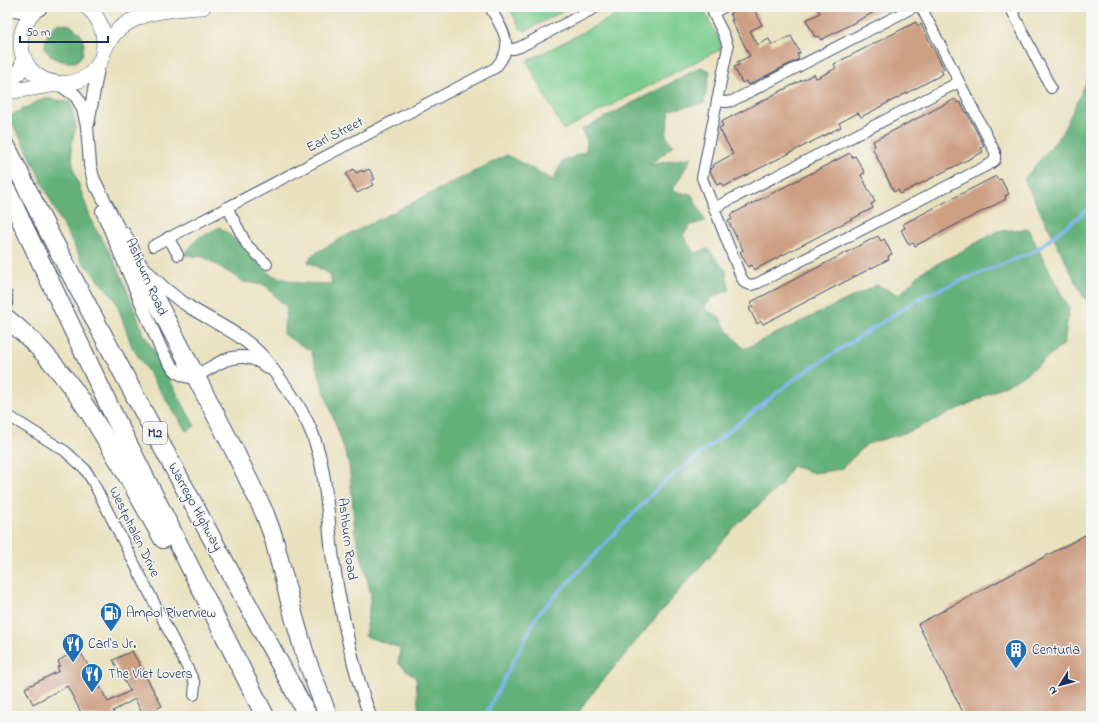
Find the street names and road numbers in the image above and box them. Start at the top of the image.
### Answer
street label: Earl Street [303,112,367,158]
street label: Ashburn Road [120,235,173,319]
road number: M2 [143,422,167,444]
street label: Warrego Highway [161,459,228,556]
street label: Westphalen Drive [103,483,165,582]
street label: Ashburn Road [332,497,362,582]

